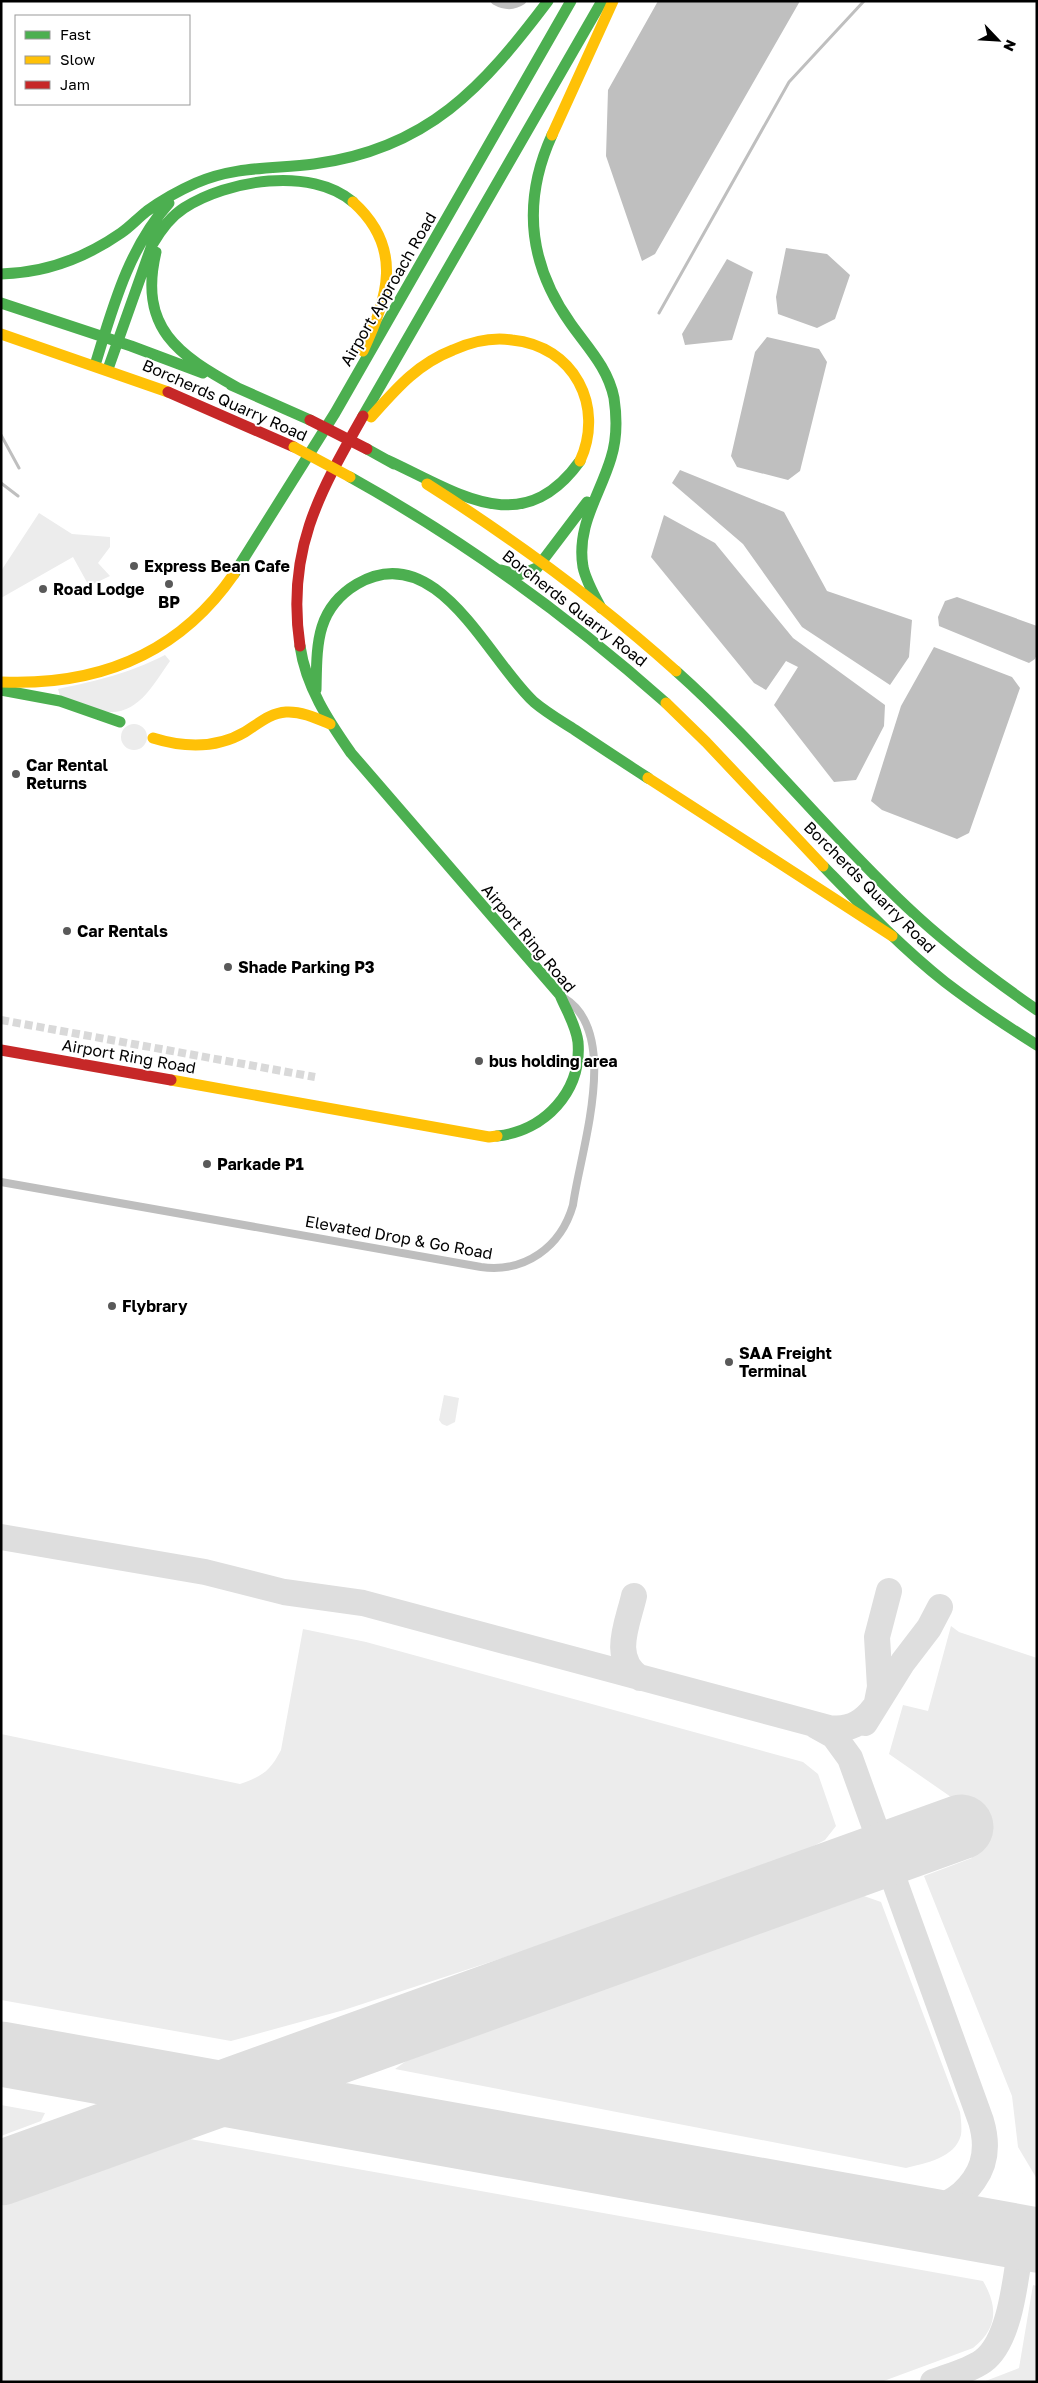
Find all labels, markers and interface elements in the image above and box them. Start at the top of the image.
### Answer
legend [15,15,190,105]
north arrow [973,15,1023,65]
text: Fast [60,25,91,43]
text: N [1000,37,1020,54]
text: Slow [60,50,95,68]
text: Jam [60,75,90,93]
street label: Airport Approach Road [336,208,440,370]
street label: Borcherds Quarry Road [139,355,311,445]
street label: Borcherds Quarry Road [499,545,651,671]
place label: Express Bean Cafe [144,556,290,576]
marker: Express Bean Cafe [128,560,140,572]
marker: BP [163,578,175,590]
place label: Road Lodge [53,579,144,599]
marker: Road Lodge [37,583,49,595]
place label: BP [158,592,180,612]
place label: Car Rental Returns [26,755,109,793]
marker: Car Rental Returns [10,768,22,780]
street label: Borcherds Quarry Road [800,817,940,957]
street label: Airport Ring Road [478,880,580,996]
place label: Car Rentals [77,921,168,941]
marker: Car Rentals [61,925,73,937]
place label: Shade Parking P3 [238,957,375,977]
marker: Shade Parking P3 [222,961,234,973]
street label: Airport Ring Road [60,1034,198,1078]
place label: bus holding area [489,1051,618,1071]
marker: bus holding area [473,1055,485,1067]
place label: Parkade P1 [217,1154,304,1174]
marker: Parkade P1 [201,1158,213,1170]
street label: Elevated Drop & Go Road [304,1211,494,1263]
place label: Flybrary [122,1296,188,1316]
marker: Flybrary [106,1300,118,1312]
place label: SAA Freight Terminal [739,1343,832,1381]
marker: SAA Freight Terminal [723,1356,735,1368]

